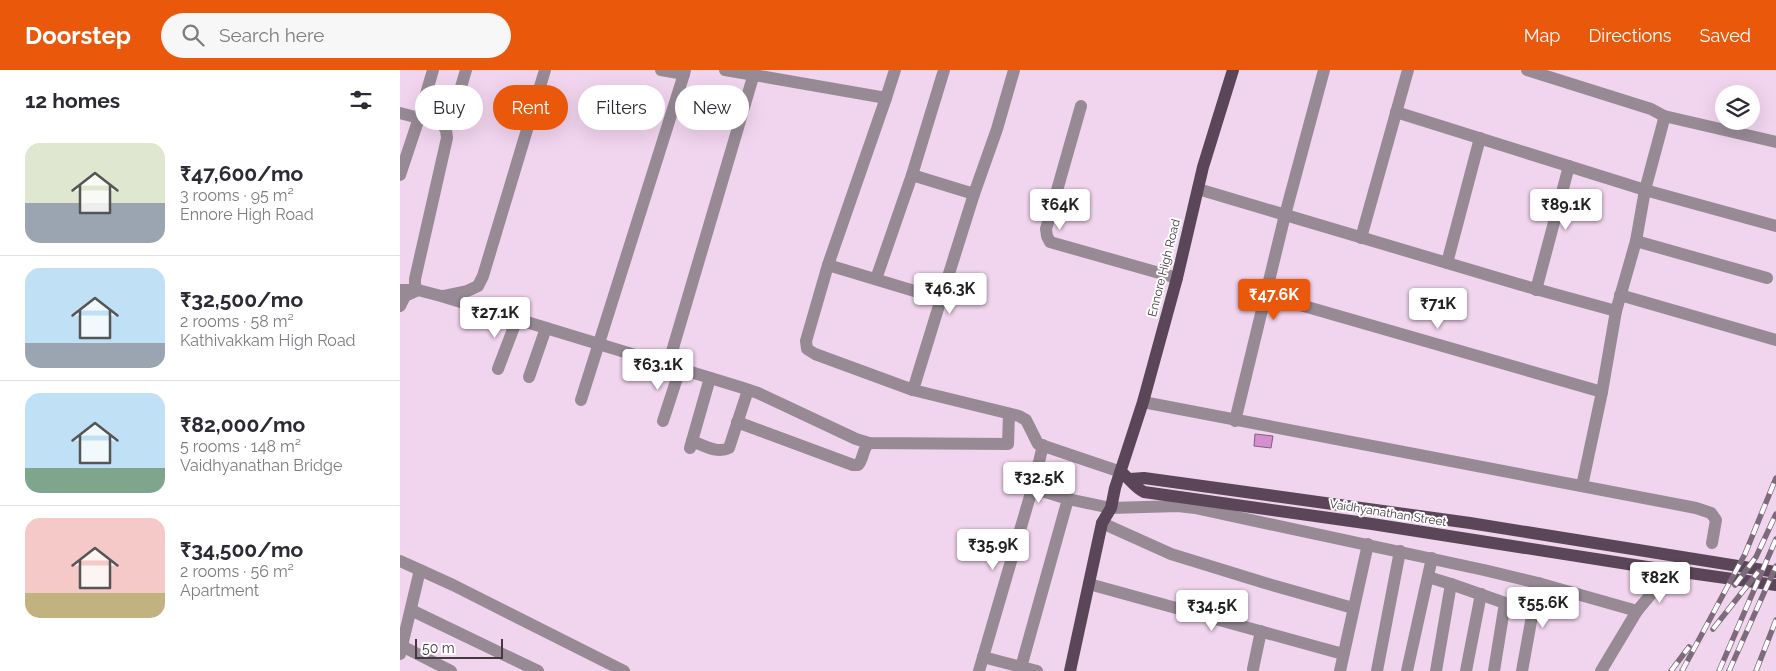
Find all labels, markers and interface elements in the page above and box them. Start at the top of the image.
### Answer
search box [161,13,511,58]
text: Doorstep [25,21,131,50]
icon: search [179,21,207,49]
text: Search here [219,24,325,46]
text: Map [1524,25,1560,46]
text: Directions [1588,25,1672,46]
text: Saved [1700,25,1751,46]
chip: Buy [415,85,483,130]
chip: Rent [493,85,568,130]
chip: Filters [578,85,665,130]
chip: New [675,85,749,130]
map controls [1715,85,1760,130]
button: layers [1715,85,1760,130]
icon: filters [347,86,375,114]
text: 12 homes [25,88,120,113]
text: ₹47,600/mo [180,161,303,186]
icon: home [65,163,125,223]
text: 3 rooms · 95 m² [180,186,294,205]
pin: ₹64K [1030,189,1090,231]
pin: ₹89.1K [1525,189,1607,231]
text: ₹64K [1041,195,1079,214]
text: ₹89.1K [1541,195,1591,214]
text: Ennore High Road [180,205,314,224]
street label: Ennore High Road [1145,218,1183,318]
pin: ₹46.3K [909,272,991,315]
pin: ₹47.6K [1233,278,1315,321]
text: ₹46.3K [925,279,975,298]
text: ₹47.6K [1249,285,1299,304]
text: ₹32,500/mo [180,287,303,312]
icon: home [65,288,125,348]
pin: ₹71K [1408,288,1468,330]
text: ₹71K [1420,294,1456,313]
pin: ₹27.1K [454,296,536,339]
text: ₹27.1K [471,303,519,322]
text: 2 rooms · 58 m² [180,312,294,331]
text: Kathivakkam High Road [180,331,356,350]
pin: ₹63.1K [617,348,699,391]
text: ₹63.1K [633,355,683,374]
text: ₹82,000/mo [180,412,305,437]
icon: home [65,413,125,473]
text: 5 rooms · 148 m² [180,437,301,456]
text: Vaidhyanathan Bridge [180,456,342,475]
pin: ₹32.5K [998,462,1080,504]
text: ₹32.5K [1014,468,1064,487]
street label: Vaidhyanathan Street [1329,497,1447,529]
pin: ₹35.9K [952,528,1034,571]
text: ₹35.9K [968,535,1018,554]
text: ₹34,500/mo [180,537,303,562]
icon: home [65,538,125,598]
text: 2 rooms · 56 m² [180,562,294,581]
pin: ₹82K [1630,562,1690,604]
text: ₹82K [1641,568,1679,587]
text: Apartment [180,581,259,600]
pin: ₹55.6K [1502,586,1584,629]
pin: ₹34.5K [1171,590,1253,632]
text: ₹55.6K [1518,593,1568,612]
text: ₹34.5K [1187,596,1237,615]
scale bar [415,636,502,659]
text: 50 m [422,640,455,656]

